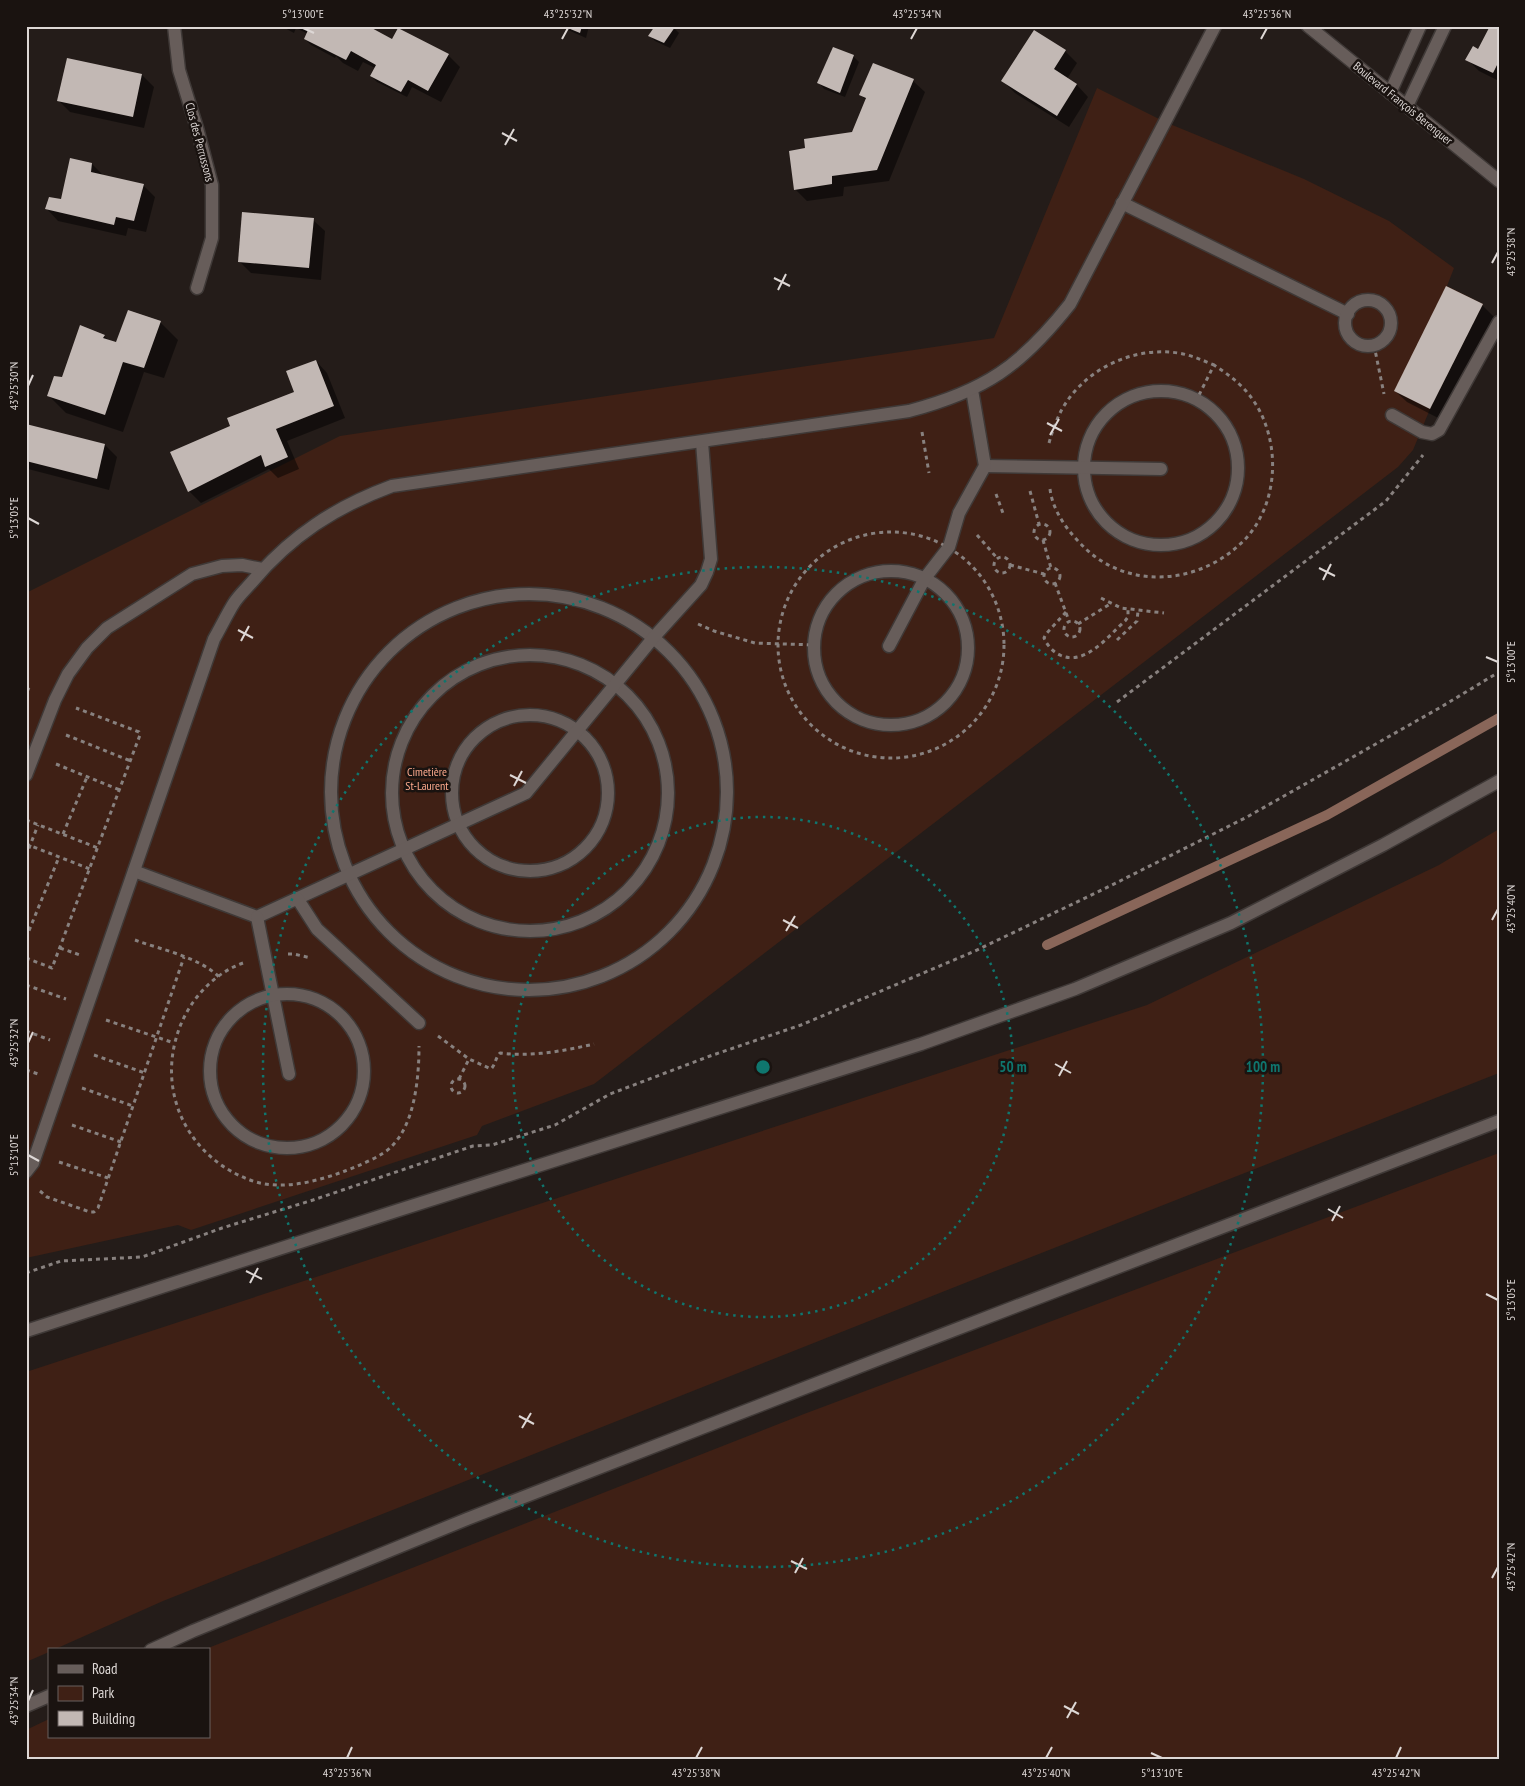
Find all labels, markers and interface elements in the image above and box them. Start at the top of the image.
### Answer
text: 5°13'00"E [282,6,324,21]
text: 43°25'32"N [544,6,592,21]
text: 43°25'34"N [893,6,941,21]
text: 43°25'36"N [1243,6,1291,21]
street label: Boulevard François Berenguer [1350,58,1456,148]
street label: Clos des Perrussons [182,101,218,183]
text: 43°25'38"N [1503,228,1518,276]
text: 43°25'30"N [6,362,21,410]
text: 5°13'05"E [6,497,21,539]
text: 5°13'00"E [1503,641,1518,683]
park label: Cimetière St-Laurent [405,764,449,793]
text: 43°25'40"N [1503,885,1518,933]
text: 43°25'32"N [6,1019,21,1067]
text: 50 m [999,1057,1027,1076]
text: 100 m [1246,1057,1280,1076]
centre of rings [754,1058,772,1076]
text: 5°13'10"E [6,1134,21,1176]
text: 5°13'05"E [1503,1279,1518,1321]
text: 43°25'42"N [1503,1543,1518,1591]
legend [48,1648,210,1738]
text: Road [92,1659,118,1678]
text: 43°25'34"N [6,1677,21,1725]
text: Park [92,1683,114,1702]
text: Building [92,1709,135,1728]
text: 43°25'36"N [323,1765,371,1780]
text: 43°25'38"N [672,1765,720,1780]
text: 43°25'40"N [1022,1765,1070,1780]
text: 5°13'10"E [1141,1765,1183,1780]
text: 43°25'42"N [1372,1765,1420,1780]

